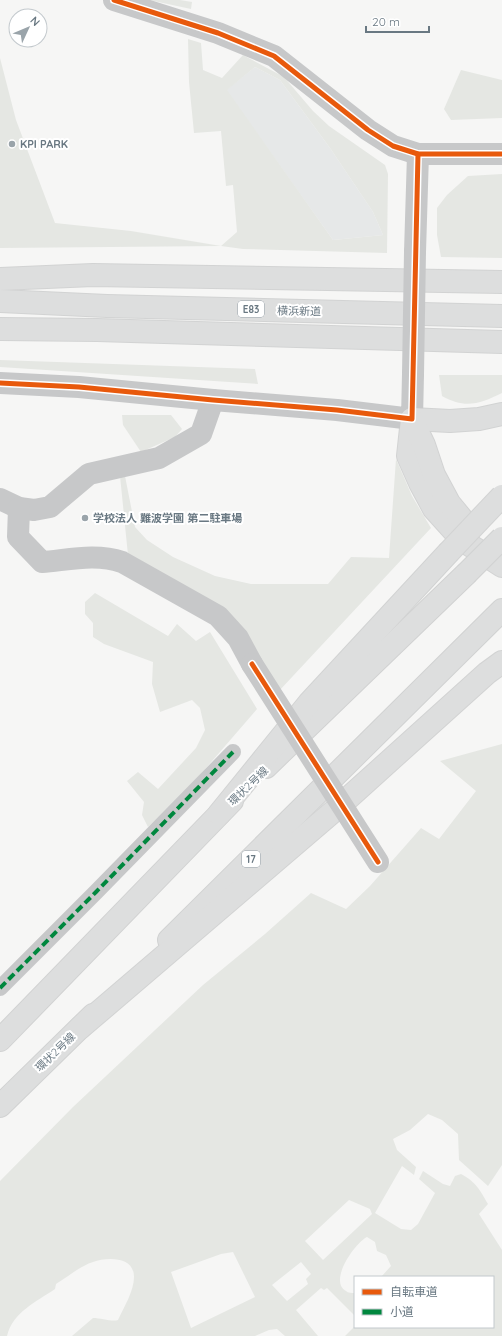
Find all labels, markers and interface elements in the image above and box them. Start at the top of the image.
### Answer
north arrow [8,8,48,48]
scale bar [366,8,429,34]
text: N [27,13,43,29]
text: 20 m [372,14,400,29]
place label: KPI PARK [20,137,68,151]
marker: KPI PARK [7,139,17,149]
road number: E83 [238,301,264,317]
street label: 横浜新道 [277,304,321,318]
place label: 学校法人 難波学園 第二駐車場 [93,511,242,525]
marker: 学校法人 難波学園 第二駐車場 [80,513,90,523]
street label: 環状2号線 [225,764,271,808]
road number: 17 [242,851,260,867]
street label: 環状2号線 [32,1030,78,1074]
legend [354,1276,494,1328]
text: 自転車道 [390,1284,438,1299]
text: 小道 [390,1304,414,1319]

